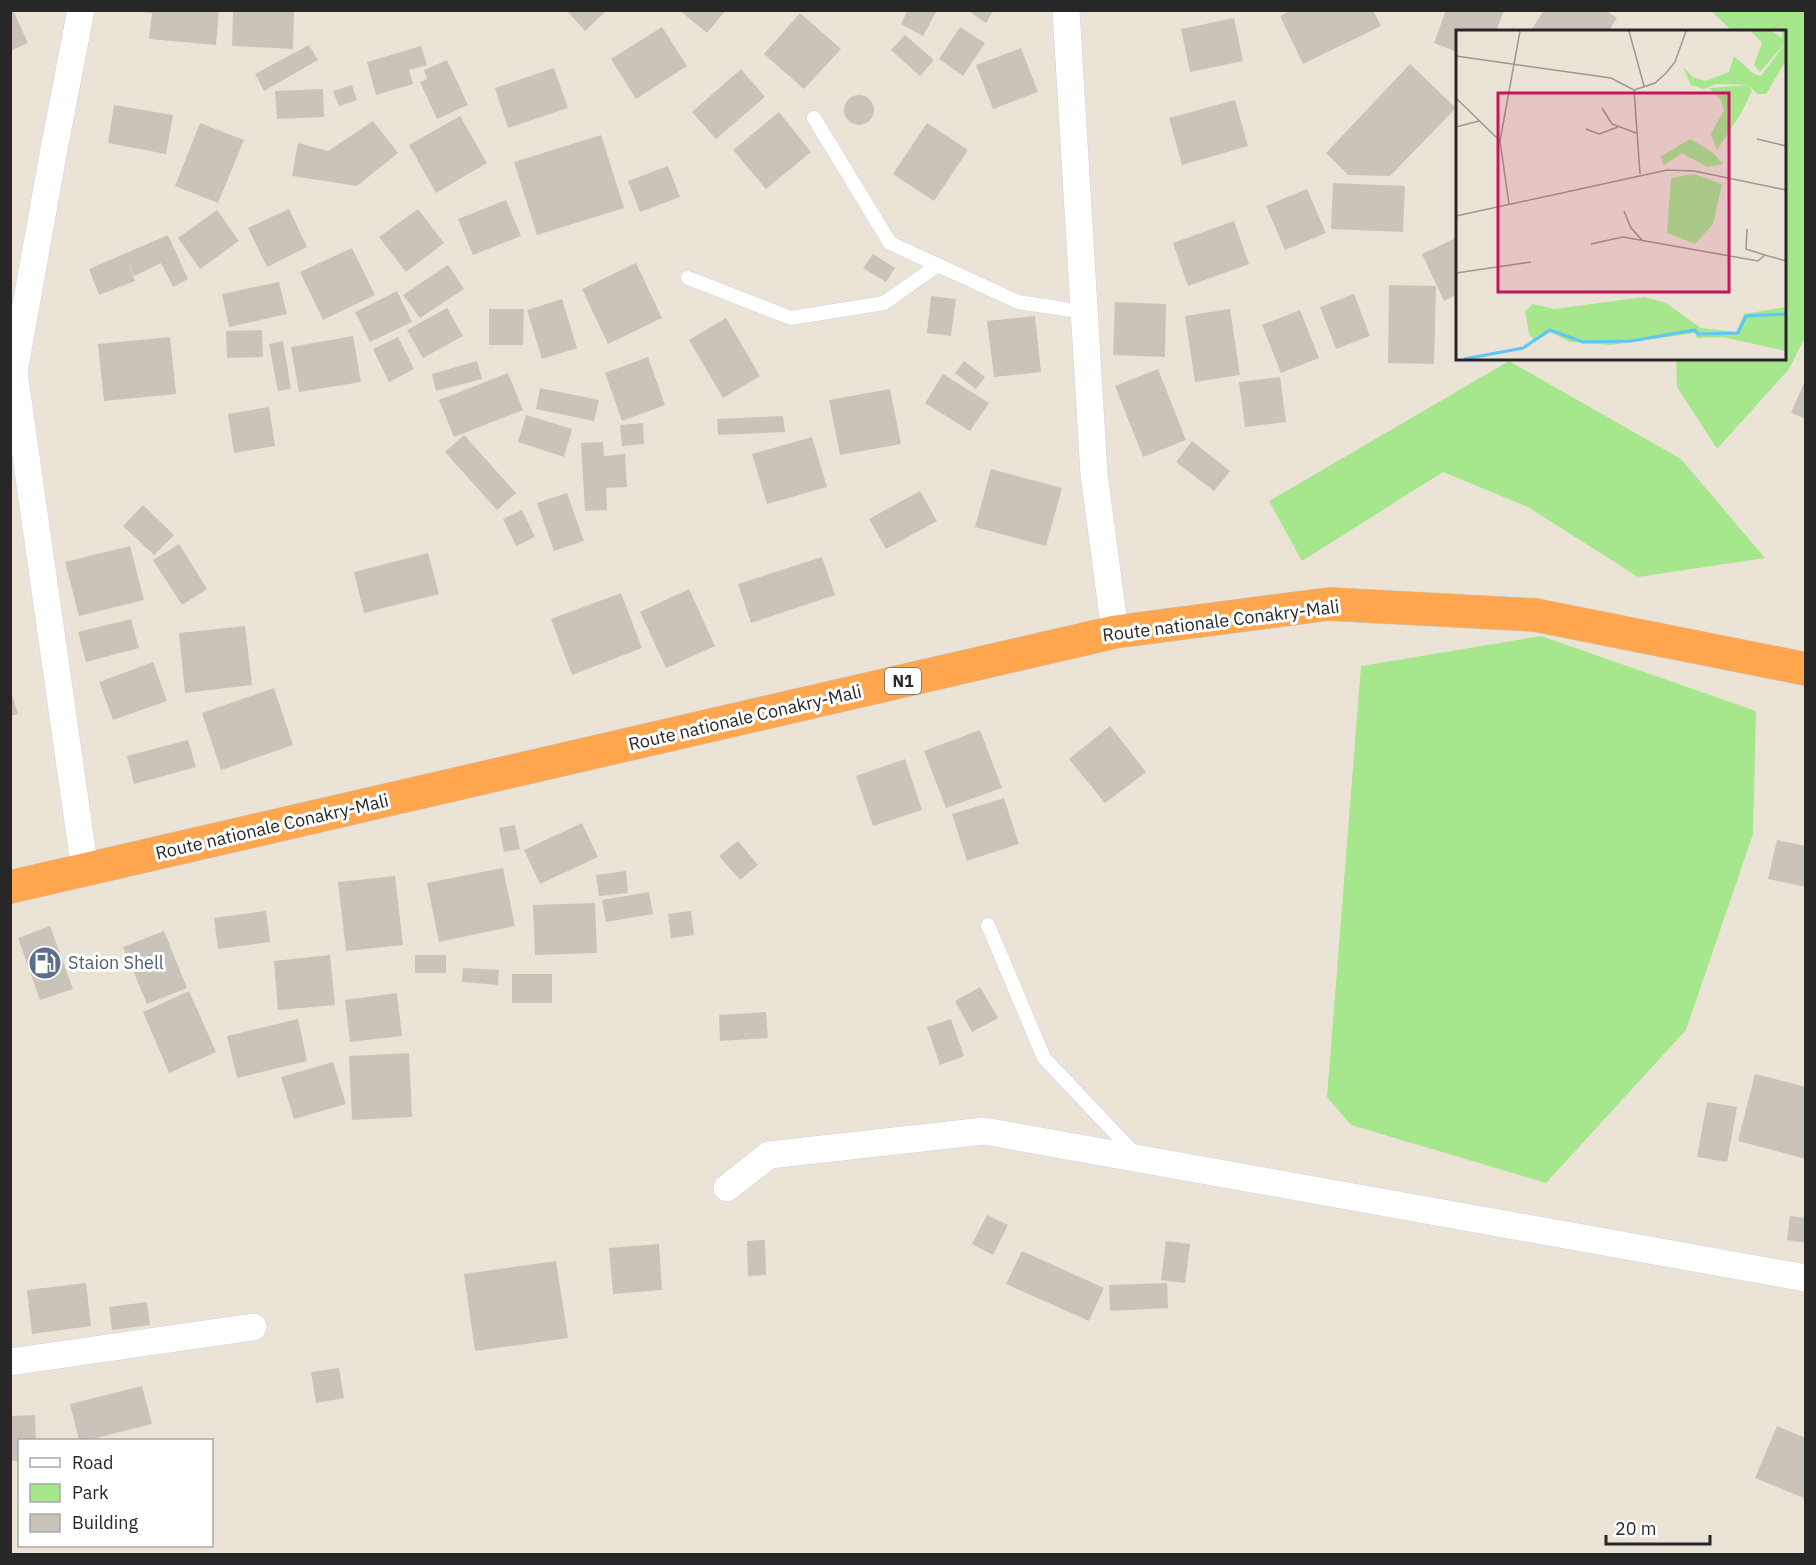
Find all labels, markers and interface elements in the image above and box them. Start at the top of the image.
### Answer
inset map [1456,30,1786,360]
street label: Route nationale Conakry-Mali [1101,595,1341,646]
road number: N1 [885,668,921,694]
street label: Route nationale Conakry-Mali [626,679,864,756]
street label: Route nationale Conakry-Mali [153,788,391,865]
fuel station icon: Staion Shell [27,945,63,981]
place label: Staion Shell [68,951,164,974]
legend [18,1439,213,1547]
text: Road [72,1451,113,1474]
text: Park [72,1481,109,1504]
scale bar [1606,1508,1710,1546]
text: Building [72,1511,139,1534]
text: 20 m [1615,1517,1657,1540]

